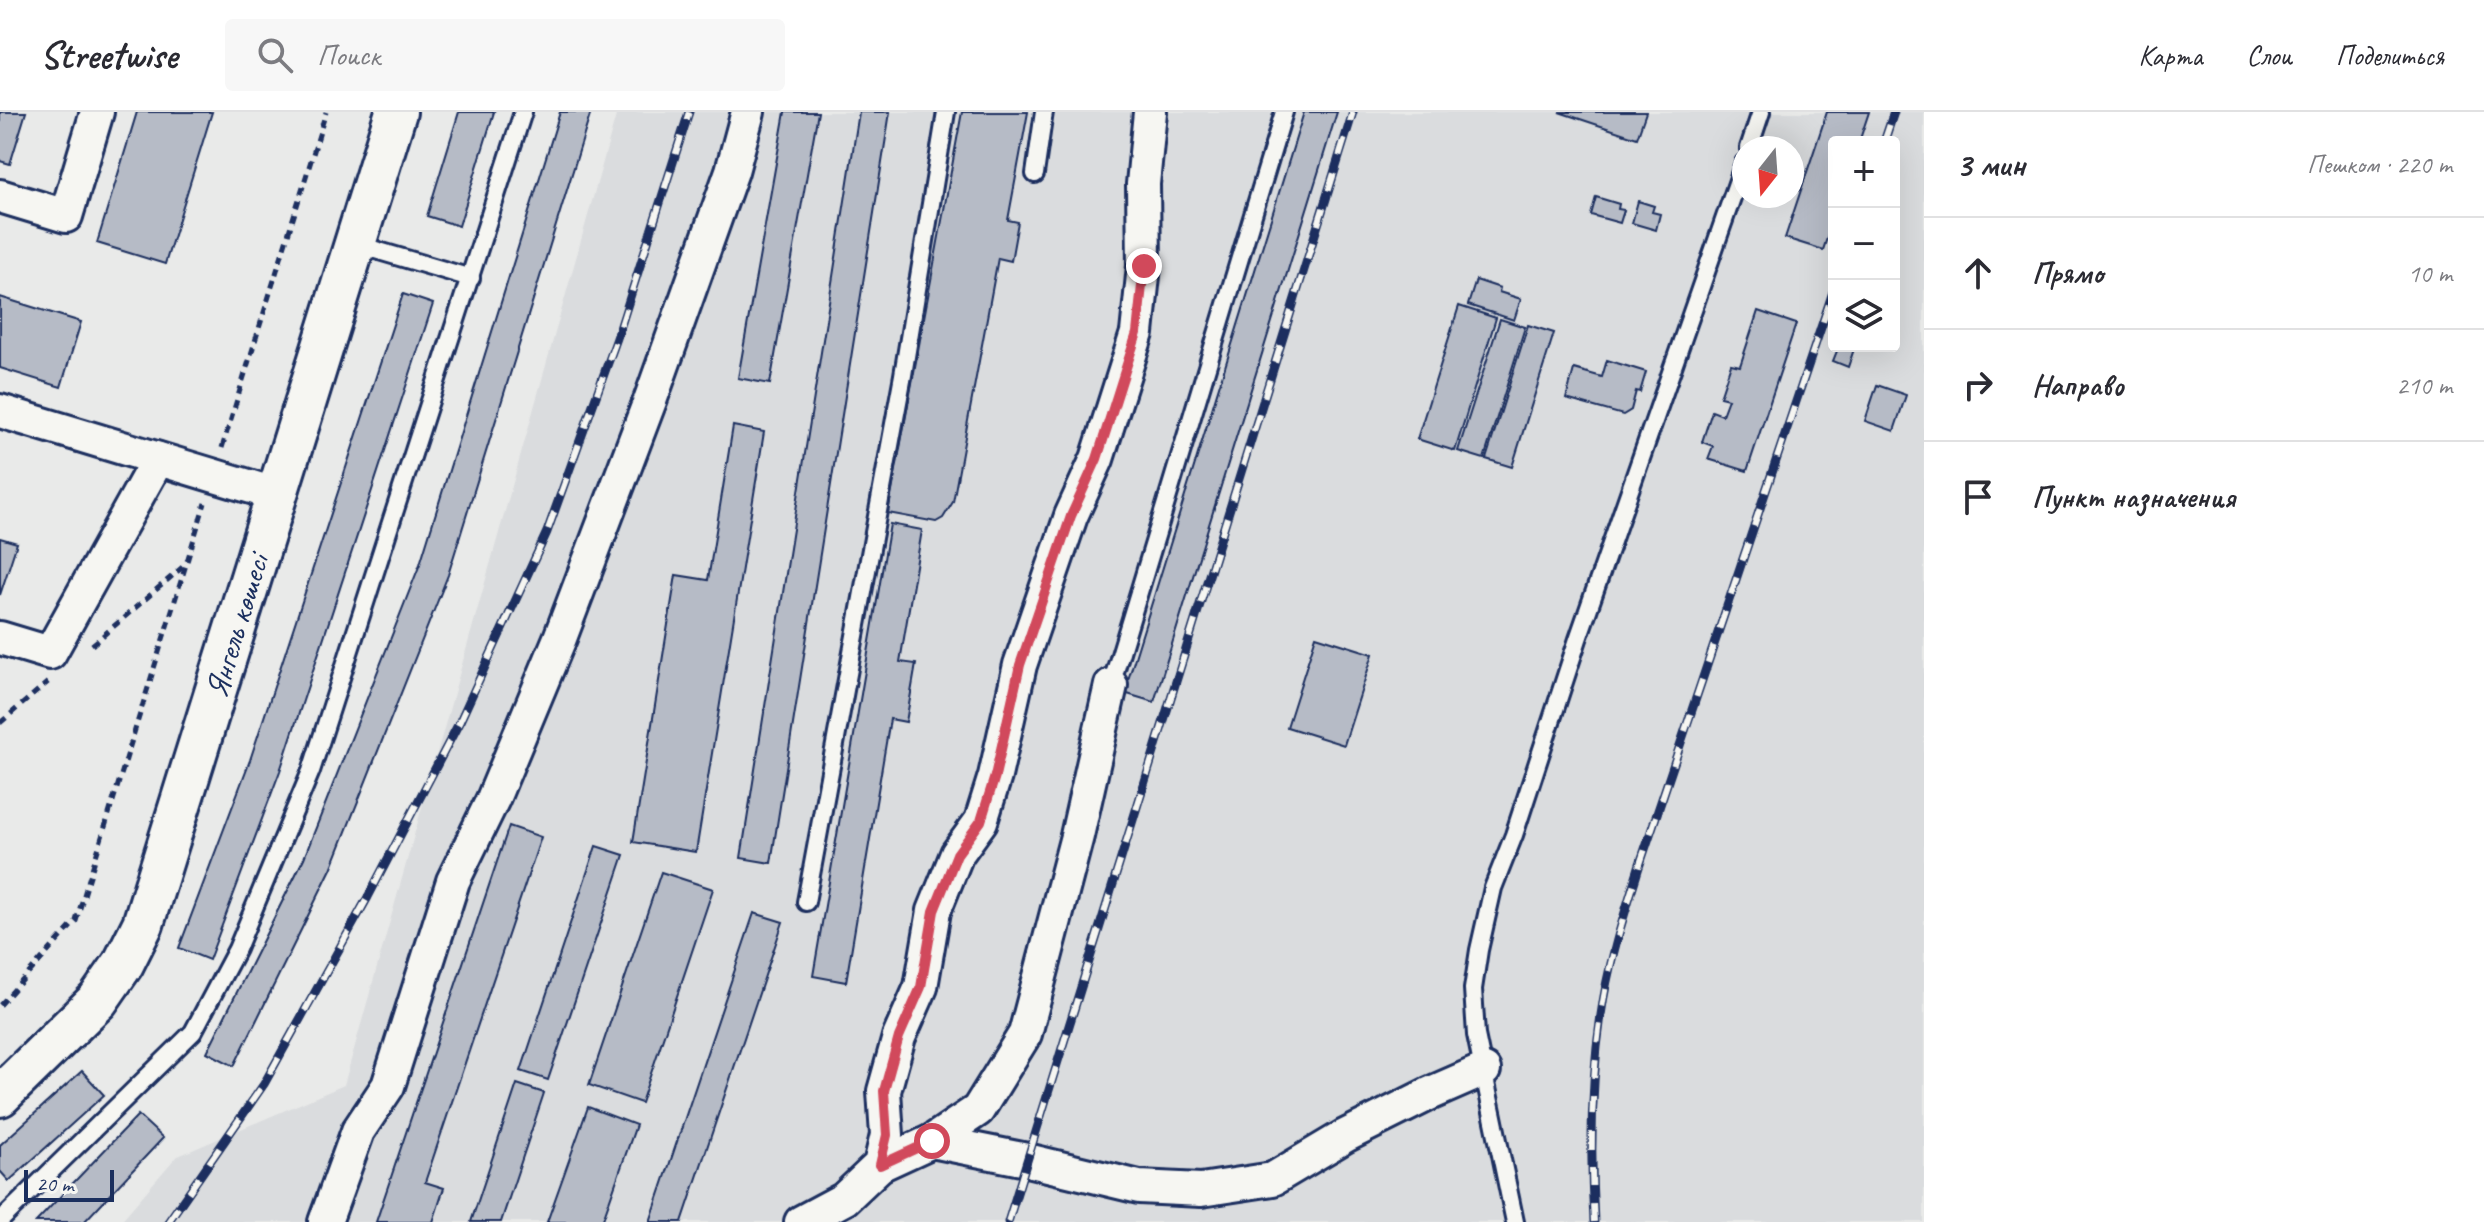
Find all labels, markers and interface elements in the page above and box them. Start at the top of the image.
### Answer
search box [225,19,785,91]
text: Streetwise [40,32,177,79]
icon: search [253,33,297,77]
text: Поиск [317,36,380,74]
text: Карта [2139,38,2203,73]
text: Слои [2247,38,2292,73]
text: Поделиться [2336,38,2444,73]
north arrow [1732,136,1804,208]
map controls [1828,136,1900,352]
button: + [1828,136,1900,208]
text: 3 мин [1956,143,2025,186]
text: Пешком · 220 m [2307,148,2452,181]
button: − [1828,208,1900,280]
route end [1126,248,1162,284]
icon: ahead [1956,251,2000,295]
text: Прямо [2032,254,2103,292]
text: 10 m [2408,257,2452,290]
button: layers [1828,280,1900,352]
icon: right [1956,363,2000,407]
text: Направо [2032,366,2124,404]
text: 210 m [2396,369,2452,402]
icon: arrive [1956,475,2000,519]
text: Пункт назначения [2032,478,2235,516]
street label: Янгель көшесі [196,545,279,703]
route start [914,1123,950,1159]
scale bar [24,1166,114,1202]
text: 20 m [36,1170,73,1198]

